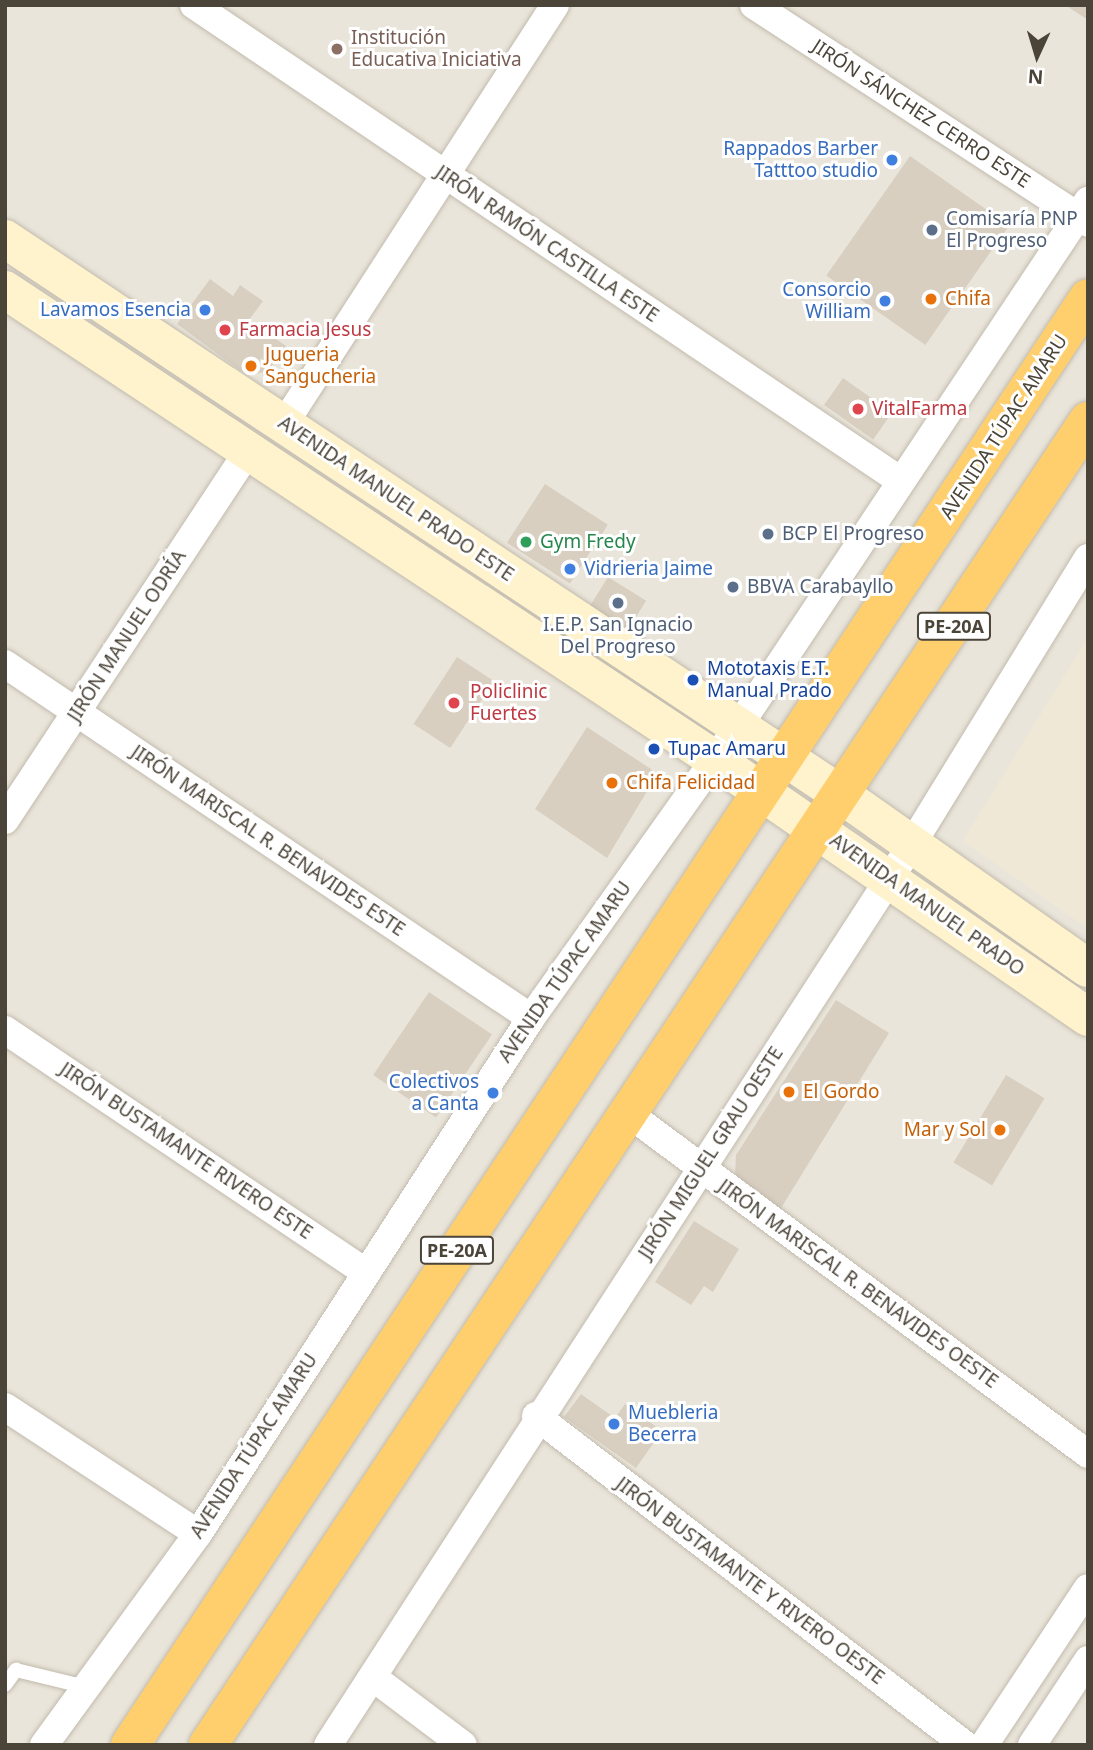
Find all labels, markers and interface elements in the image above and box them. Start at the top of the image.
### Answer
north arrow [1002,21,1072,91]
place label: Institución Educativa Iniciativa [351,27,522,71]
street label: JIRÓN SÁNCHEZ CERRO ESTE [808,35,1034,193]
marker: Institución Educativa Iniciativa [329,41,345,57]
place label: Rappados Barber Tatttoo studio [723,138,878,182]
marker: Rappados Barber Tatttoo studio [884,152,900,168]
street label: JIRÓN RAMÓN CASTILLA ESTE [431,161,663,327]
place label: Comisaría PNP El Progreso [946,208,1078,252]
marker: Comisaría PNP El Progreso [924,222,940,238]
place label: Consorcio William [782,279,871,323]
place label: Chifa [945,288,991,310]
marker: Chifa [923,291,939,307]
marker: Consorcio William [877,293,893,309]
place label: Lavamos Esencia [40,299,191,321]
marker: Lavamos Esencia [197,302,213,318]
place label: Farmacia Jesus [239,319,371,341]
marker: Farmacia Jesus [217,322,233,338]
street label: AVENIDA TÚPAC AMARU [936,330,1072,524]
place label: Jugueria Sangucheria [265,344,376,388]
marker: Jugueria Sangucheria [243,358,259,374]
place label: VitalFarma [872,398,968,420]
marker: VitalFarma [850,401,866,417]
street label: AVENIDA MANUEL PRADO ESTE [274,411,518,587]
place label: BCP El Progreso [782,523,924,545]
marker: BCP El Progreso [760,526,776,542]
place label: Gym Fredy [540,531,636,553]
marker: Gym Fredy [518,534,534,550]
street label: JIRÓN MANUEL ODRÍA [63,546,191,726]
place label: Vidrieria Jaime [584,558,713,580]
marker: Vidrieria Jaime [562,561,578,577]
place label: BBVA Carabayllo [747,576,894,598]
marker: BBVA Carabayllo [725,579,741,595]
marker: I.E.P. San Ignacio Del Progreso [610,595,626,611]
road number: PE-20A [916,612,992,640]
place label: I.E.P. San Ignacio Del Progreso [543,614,693,658]
place label: Mototaxis E.T. Manual Prado [707,658,832,702]
marker: Mototaxis E.T. Manual Prado [685,672,701,688]
place label: Policlinic Fuertes [470,681,547,725]
marker: Policlinic Fuertes [444,693,464,713]
place label: Tupac Amaru [668,738,786,760]
street label: JIRÓN MARISCAL R. BENAVIDES ESTE [127,741,409,941]
marker: Tupac Amaru [646,741,662,757]
place label: Chifa Felicidad [626,772,755,794]
marker: Chifa Felicidad [604,775,620,791]
street label: AVENIDA MANUEL PRADO [825,829,1029,981]
street label: AVENIDA TÚPAC AMARU [494,877,636,1067]
street label: JIRÓN MIGUEL GRAU OESTE [634,1043,788,1263]
street label: JIRÓN BUSTAMANTE RIVERO ESTE [55,1058,317,1244]
place label: Colectivos a Canta [389,1071,479,1115]
place label: El Gordo [803,1081,879,1103]
marker: El Gordo [781,1084,797,1100]
marker: Colectivos a Canta [485,1085,501,1101]
place label: Mar y Sol [904,1119,986,1141]
marker: Mar y Sol [992,1122,1008,1138]
street label: JIRÓN MARISCAL R. BENAVIDES OESTE [714,1175,1002,1393]
road number: PE-20A [419,1236,496,1265]
street label: AVENIDA TÚPAC AMARU [186,1349,322,1543]
place label: Muebleria Becerra [628,1402,718,1446]
marker: Muebleria Becerra [606,1416,622,1432]
street label: JIRÓN BUSTAMANTE Y RIVERO OESTE [611,1473,889,1689]

